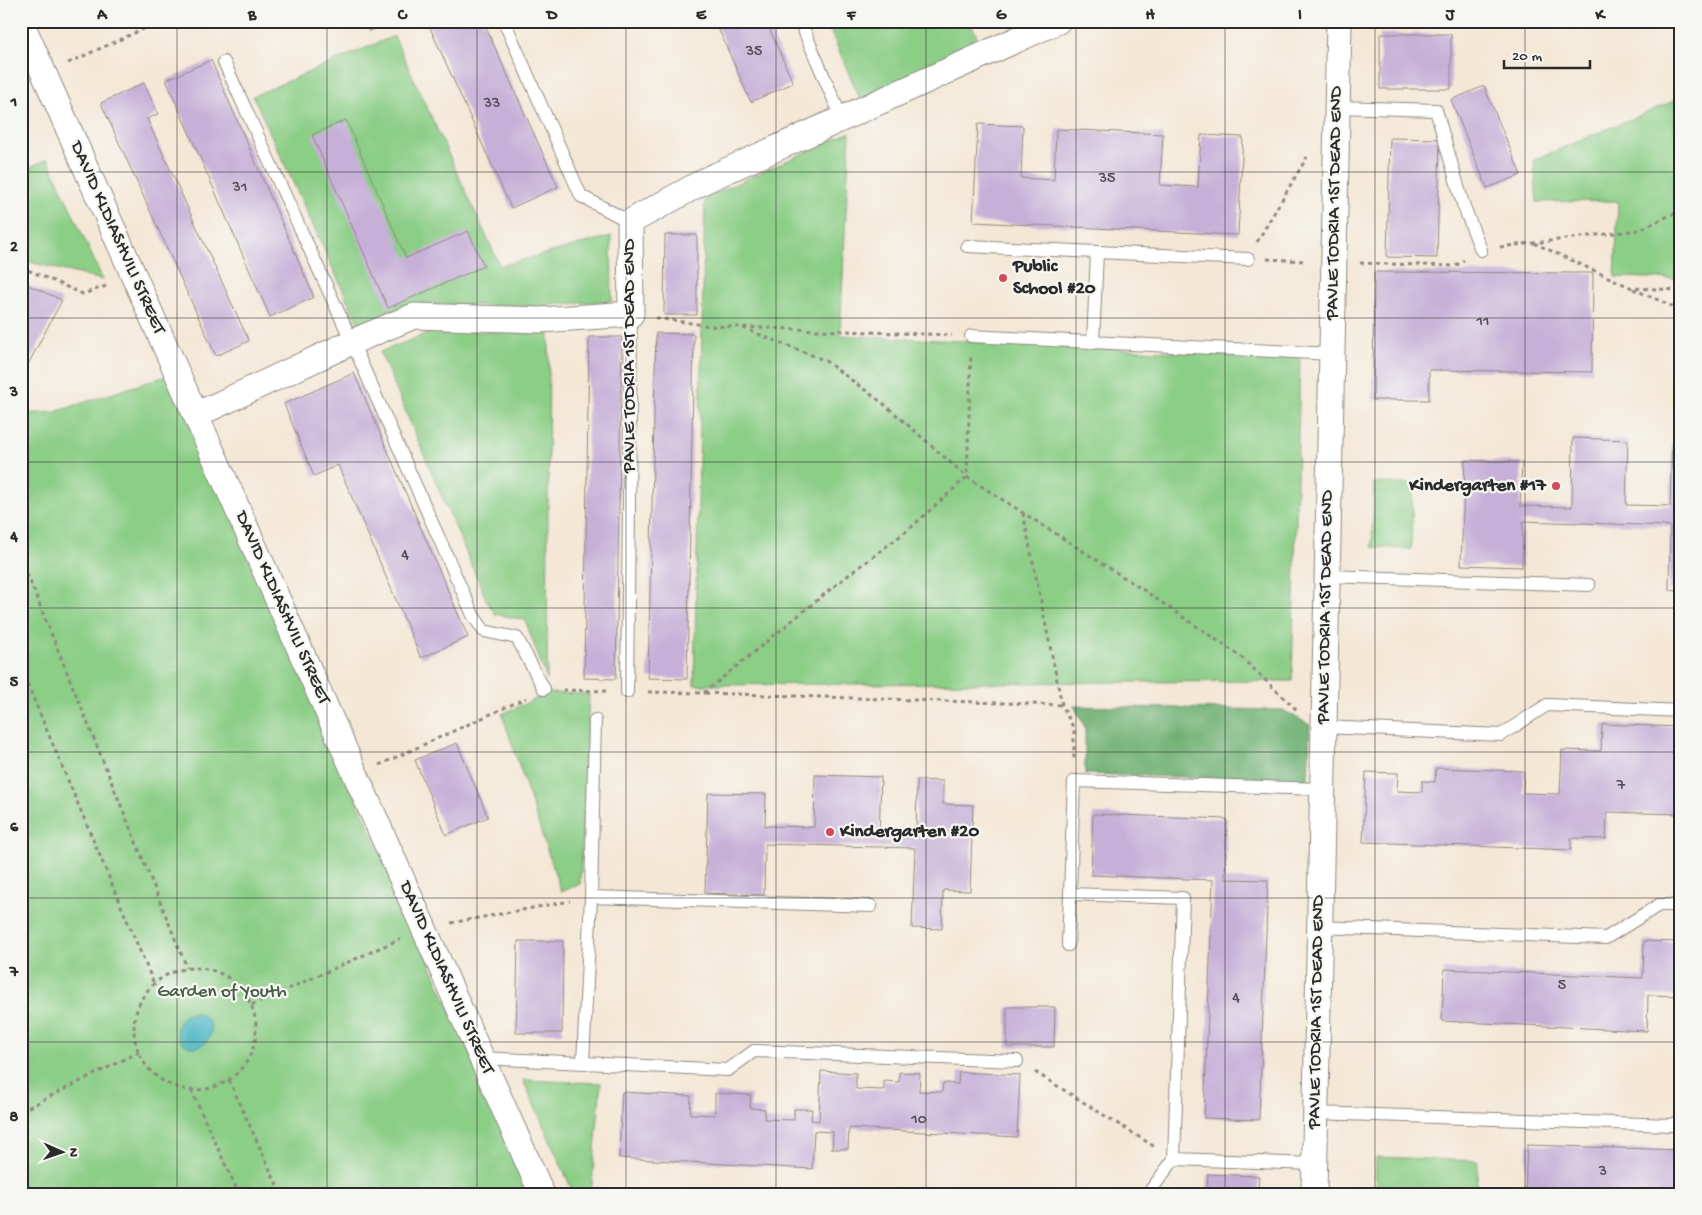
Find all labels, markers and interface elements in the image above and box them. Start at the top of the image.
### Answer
text: A [96,7,108,26]
text: B [247,7,257,26]
text: C [397,7,408,26]
text: D [545,7,558,26]
text: E [696,7,707,26]
text: F [846,7,857,26]
text: G [996,7,1007,26]
text: H [1145,7,1155,26]
text: I [1298,7,1302,26]
text: J [1445,7,1456,26]
text: K [1595,7,1607,26]
scale bar [1504,38,1591,70]
house number: 35 [745,43,762,62]
text: 20 m [1512,48,1542,66]
street label: PAVLE TODRIA 1ST DEAD END [1321,85,1349,321]
text: 1 [10,94,17,113]
house number: 33 [483,95,500,114]
street label: DAVID KLDIASHVILI STREET [63,136,170,339]
house number: 35 [1098,170,1115,189]
house number: 31 [232,179,247,198]
street label: PAVLE TODRIA 1ST DEAD END [619,238,642,474]
text: 2 [10,239,18,258]
place label: Public School #20 [1012,256,1096,301]
marker: Public School #20 [997,272,1009,284]
house number: 11 [1476,313,1489,332]
text: 3 [9,384,18,403]
place label: Kindergarten #17 [1408,475,1547,498]
marker: Kindergarten #17 [1550,480,1562,492]
street label: PAVLE TODRIA 1ST DEAD END [1312,489,1340,725]
street label: DAVID KLDIASHVILI STREET [228,506,335,709]
text: 4 [9,529,18,548]
house number: 4 [401,547,409,566]
text: 5 [10,674,19,693]
house number: 7 [1616,777,1626,796]
text: 6 [10,819,19,838]
place label: Kindergarten #20 [839,821,979,844]
marker: Kindergarten #20 [824,826,836,838]
street label: DAVID KLDIASHVILI STREET [392,876,499,1079]
street label: PAVLE TODRIA 1ST DEAD END [1303,894,1331,1130]
text: 7 [9,964,19,983]
house number: 5 [1558,977,1566,996]
park label: Garden of Youth [157,981,287,1004]
house number: 4 [1232,990,1240,1009]
text: 8 [10,1109,19,1128]
house number: 10 [910,1111,927,1130]
north arrow [38,1128,88,1178]
text: N [64,1148,81,1157]
house number: 3 [1598,1163,1607,1182]

